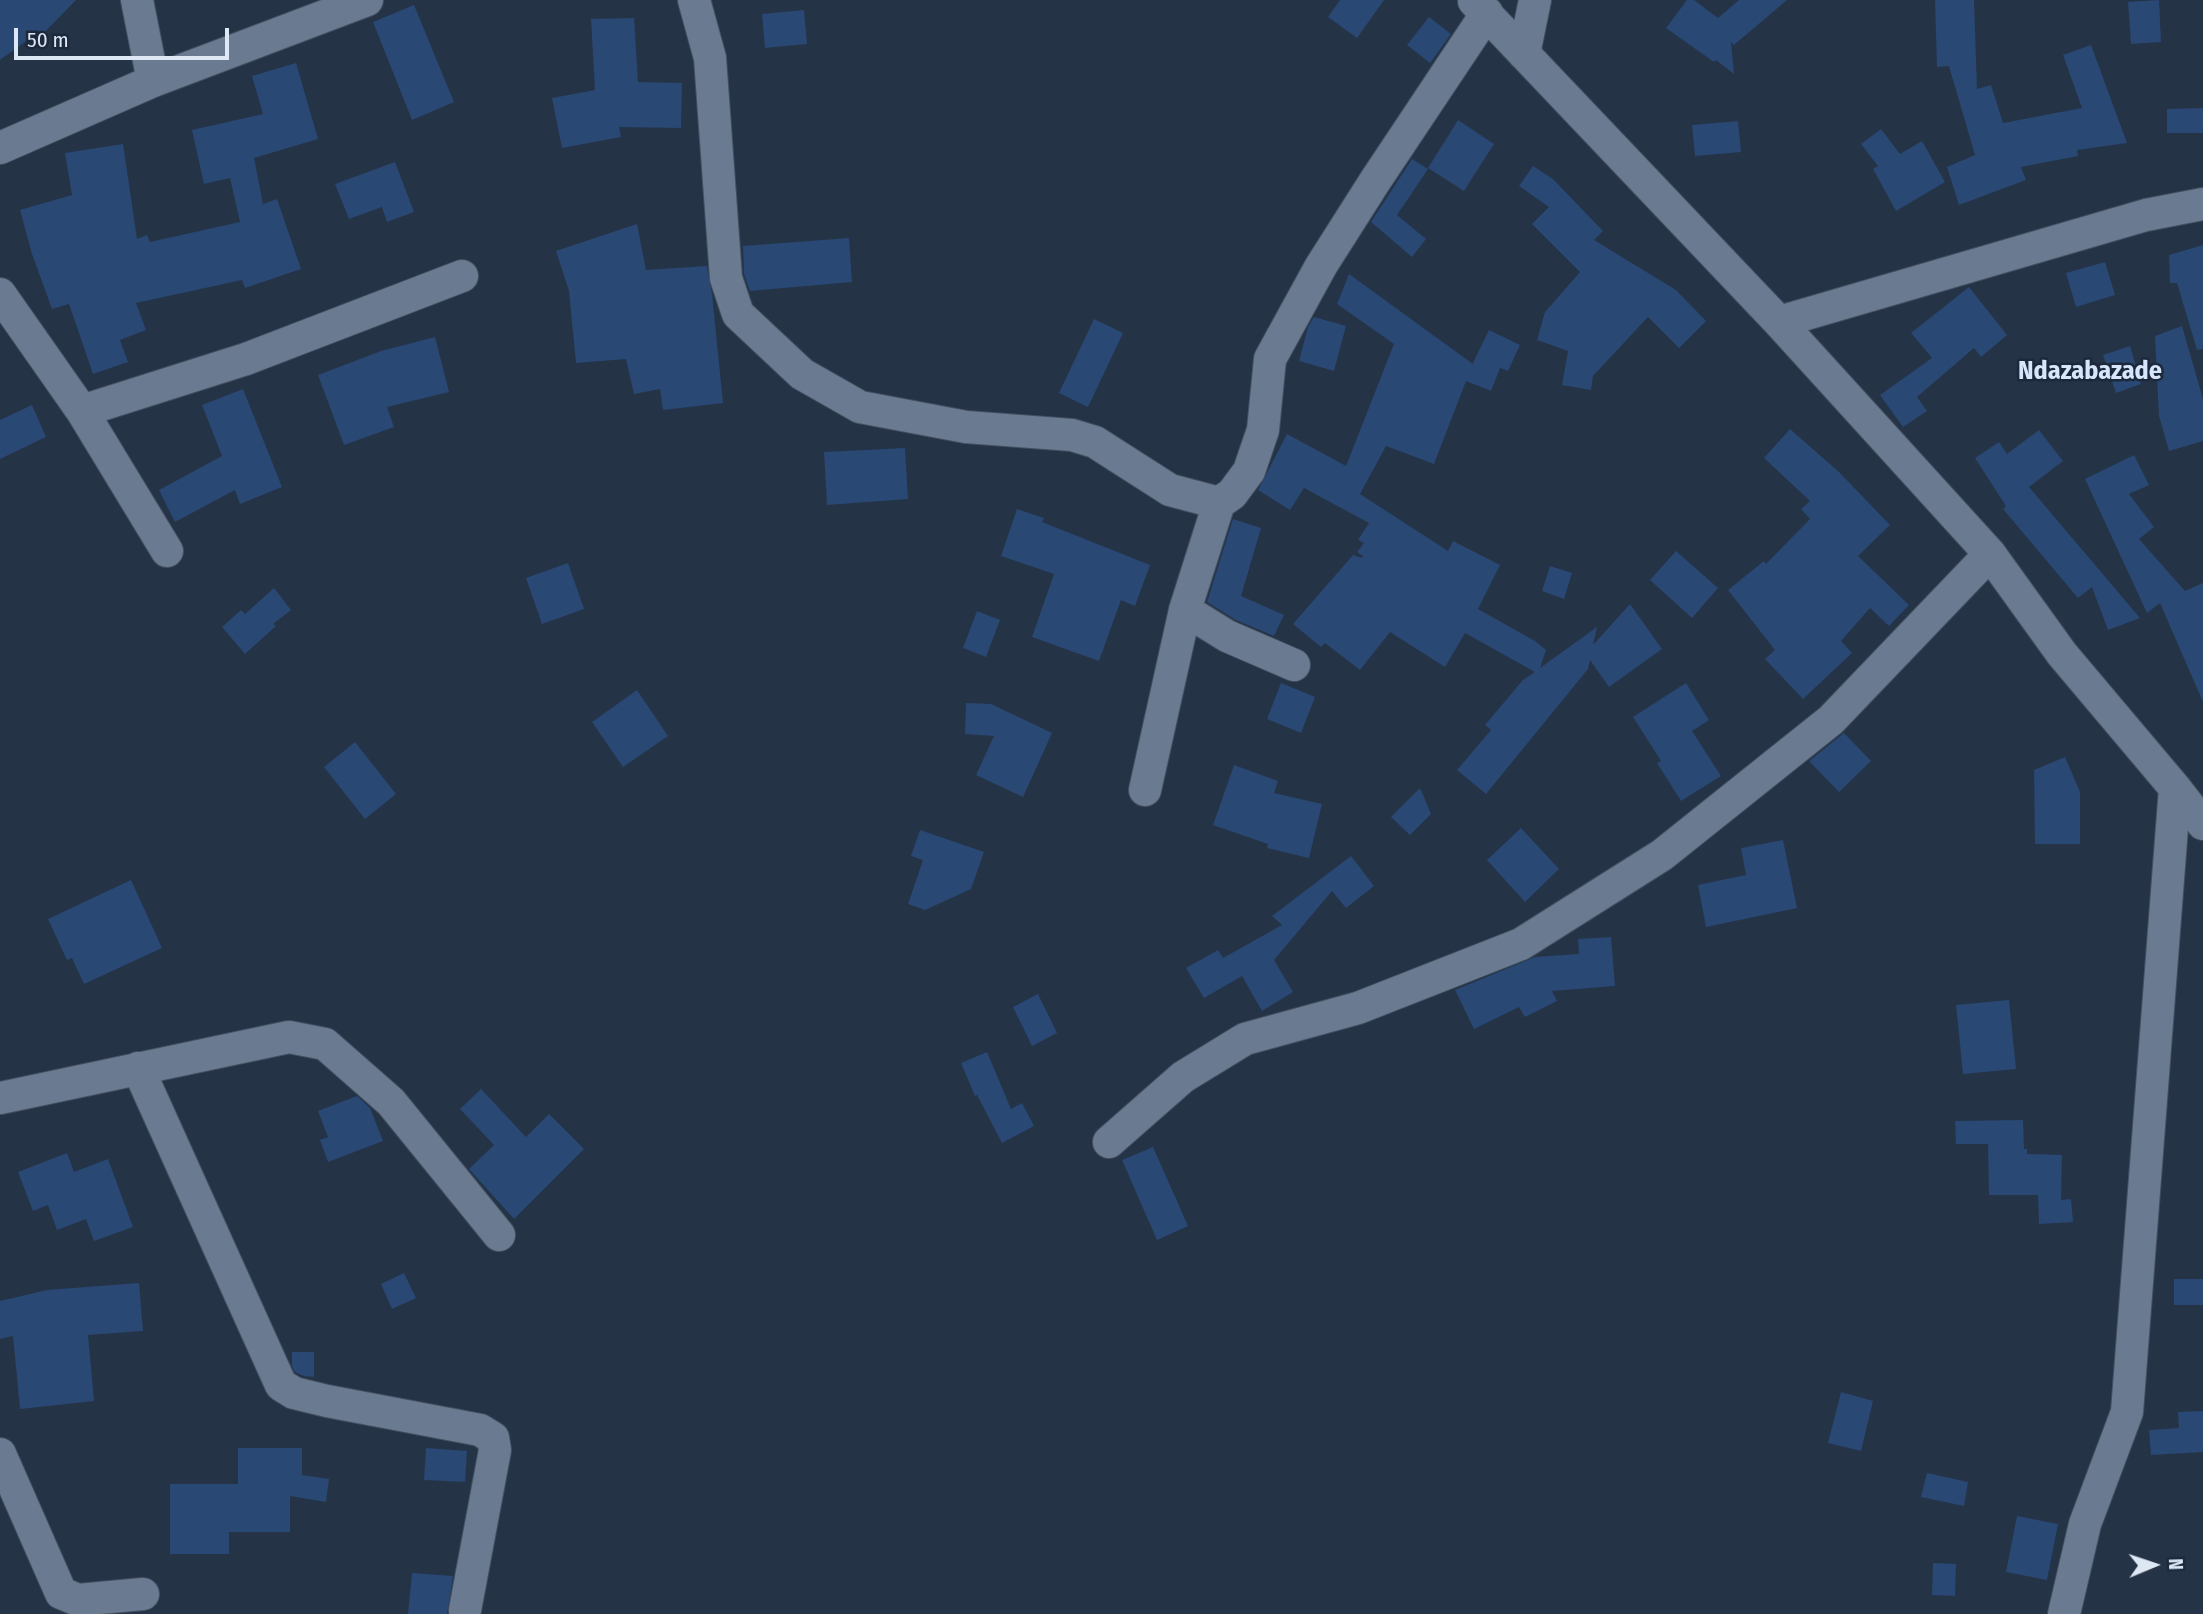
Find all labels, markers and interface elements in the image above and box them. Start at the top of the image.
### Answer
scale bar [18,14,233,58]
text: 50 m [27,27,69,53]
district label: Ndazabazade [2018,356,2162,388]
north arrow [2119,1530,2189,1600]
text: N [2164,1558,2187,1570]

